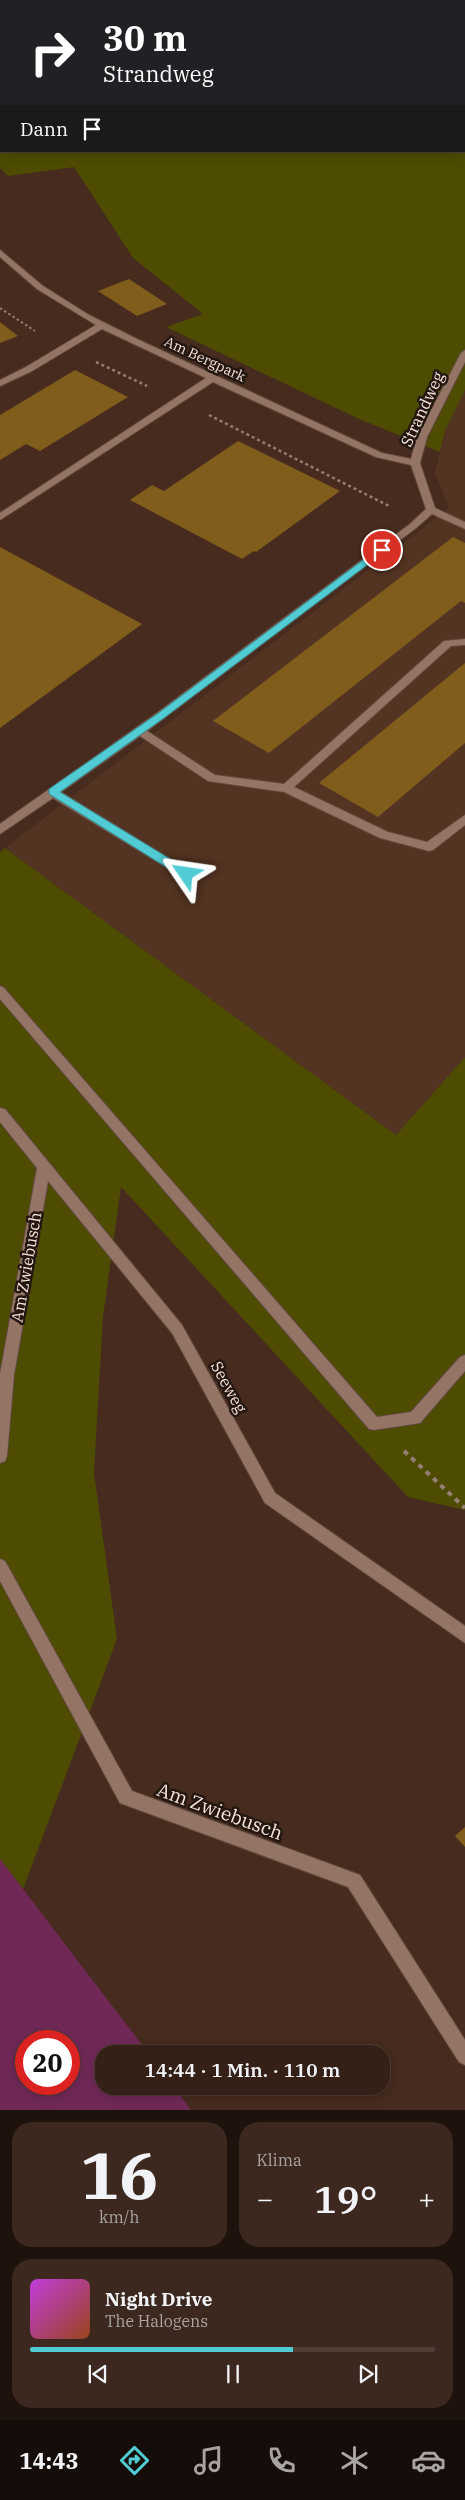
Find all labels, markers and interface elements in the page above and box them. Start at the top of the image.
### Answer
text: 30 m [103,15,187,61]
icon: right [20,20,85,85]
text: Strandweg [103,59,214,88]
icon: arrive [78,115,106,143]
text: Dann [20,117,68,141]
street label: Am Bergpark [161,332,249,386]
street label: Strandweg [396,368,448,450]
pin [361,529,403,571]
icon: arrive [368,536,396,564]
position arrow [159,847,211,899]
street label: Am Zwiebusch [6,1210,46,1324]
street label: Seeweg [207,1358,252,1417]
street label: Am Zwiebusch [154,1777,286,1845]
speed limit sign: 20 [15,2030,80,2095]
text: 14:44 · 1 Min. · 110 m [145,2058,340,2082]
text: 16 [80,2132,158,2217]
text: Klima [257,2150,302,2170]
text: 19° [314,2174,377,2223]
text: − [257,2180,273,2217]
text: + [418,2180,435,2217]
text: km/h [99,2207,139,2227]
text: Night Drive [105,2287,213,2311]
text: The Halogens [105,2311,208,2331]
icon: previous [84,2360,112,2388]
icon: pause [219,2360,247,2388]
icon: next [354,2360,382,2388]
icon: directions [117,2443,152,2478]
icon: music [191,2443,226,2478]
icon: phone [264,2443,299,2478]
icon: climate [337,2443,372,2478]
icon: car [411,2443,446,2478]
text: 14:43 [19,2446,79,2475]

